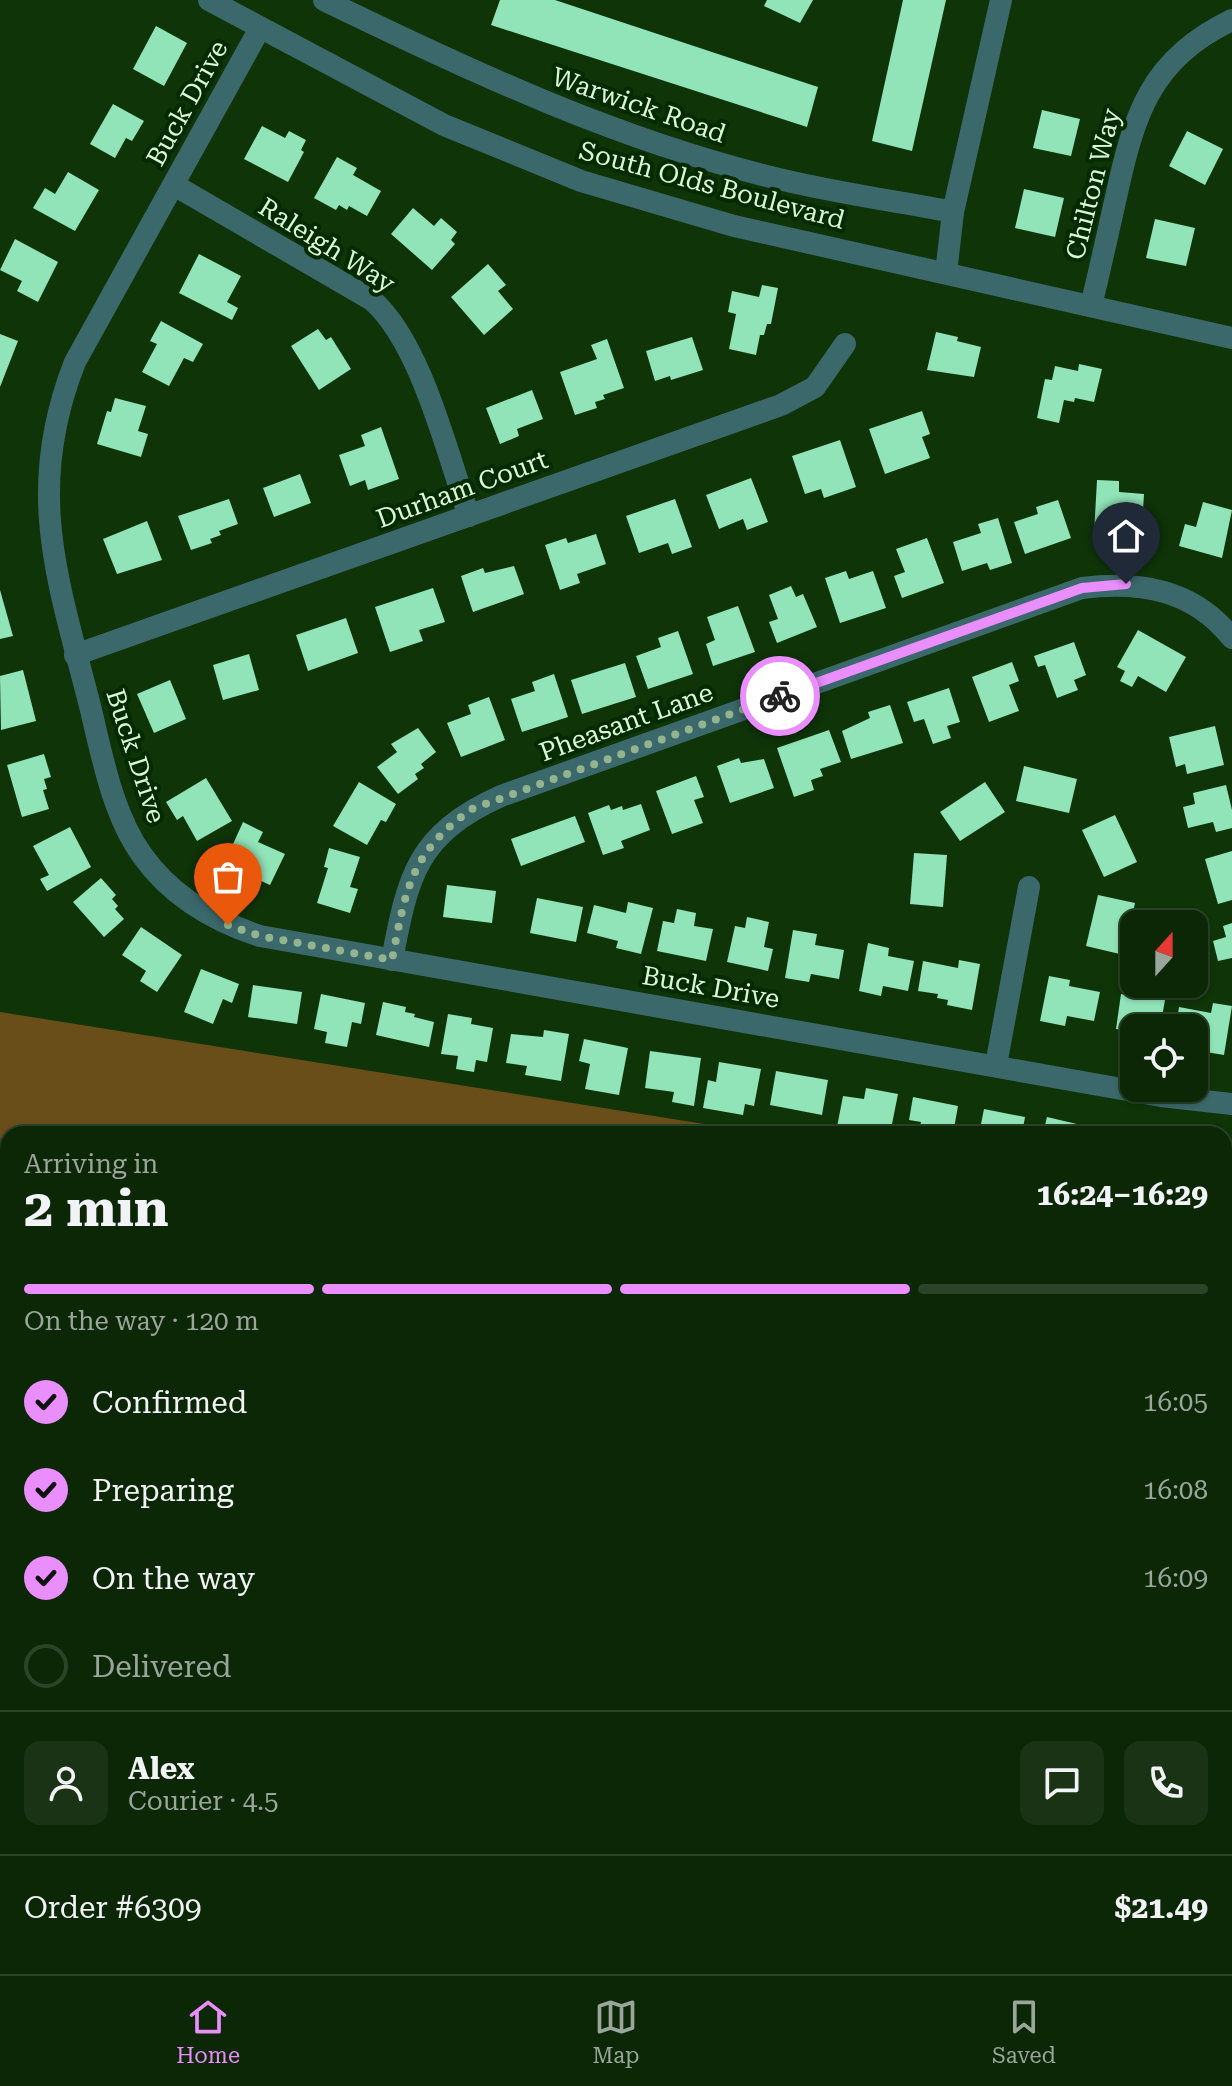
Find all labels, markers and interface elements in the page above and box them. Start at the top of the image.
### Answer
street label: Buck Drive [140,35,234,171]
street label: Warwick Road [548,61,730,149]
street label: Chilton Way [1060,105,1126,263]
street label: South Olds Boulevard [576,135,848,235]
street label: Raleigh Way [253,191,401,299]
street label: Durham Court [372,444,552,534]
pin [1092,502,1160,584]
icon: home [1104,514,1148,558]
courier [740,656,820,736]
icon: bike [758,674,802,718]
street label: Pheasant Lane [535,677,717,767]
street label: Buck Drive [100,685,172,827]
pin [194,843,262,925]
icon: bag [206,855,250,899]
north arrow [1120,910,1208,998]
map controls [1120,910,1208,1102]
street label: Buck Drive [640,960,782,1014]
button: locate [1120,1014,1208,1102]
text: Arriving in [24,1149,158,1179]
text: 16:24–16:29 [1036,1177,1208,1212]
text: 2 min [24,1178,169,1239]
text: On the way · 120 m [24,1306,259,1336]
icon: check [24,1380,68,1424]
text: Confirmed [92,1385,247,1420]
text: 16:05 [1143,1387,1208,1417]
icon: check [24,1468,68,1512]
text: Preparing [92,1473,234,1508]
text: 16:08 [1143,1475,1208,1505]
icon: check [24,1556,68,1600]
text: On the way [92,1561,255,1596]
text: 16:09 [1143,1563,1208,1593]
text: Delivered [92,1649,231,1684]
button: person [24,1741,108,1825]
button: chat [1020,1741,1104,1825]
button: phone [1124,1741,1208,1825]
text: Alex [128,1751,195,1786]
text: Courier · 4.5 [128,1786,278,1816]
text: Order #6309 [24,1890,202,1925]
text: $21.49 [1115,1890,1208,1925]
tab: Home [176,1995,240,2068]
tab: Map [592,1995,640,2068]
tab: Saved [992,1995,1056,2068]

